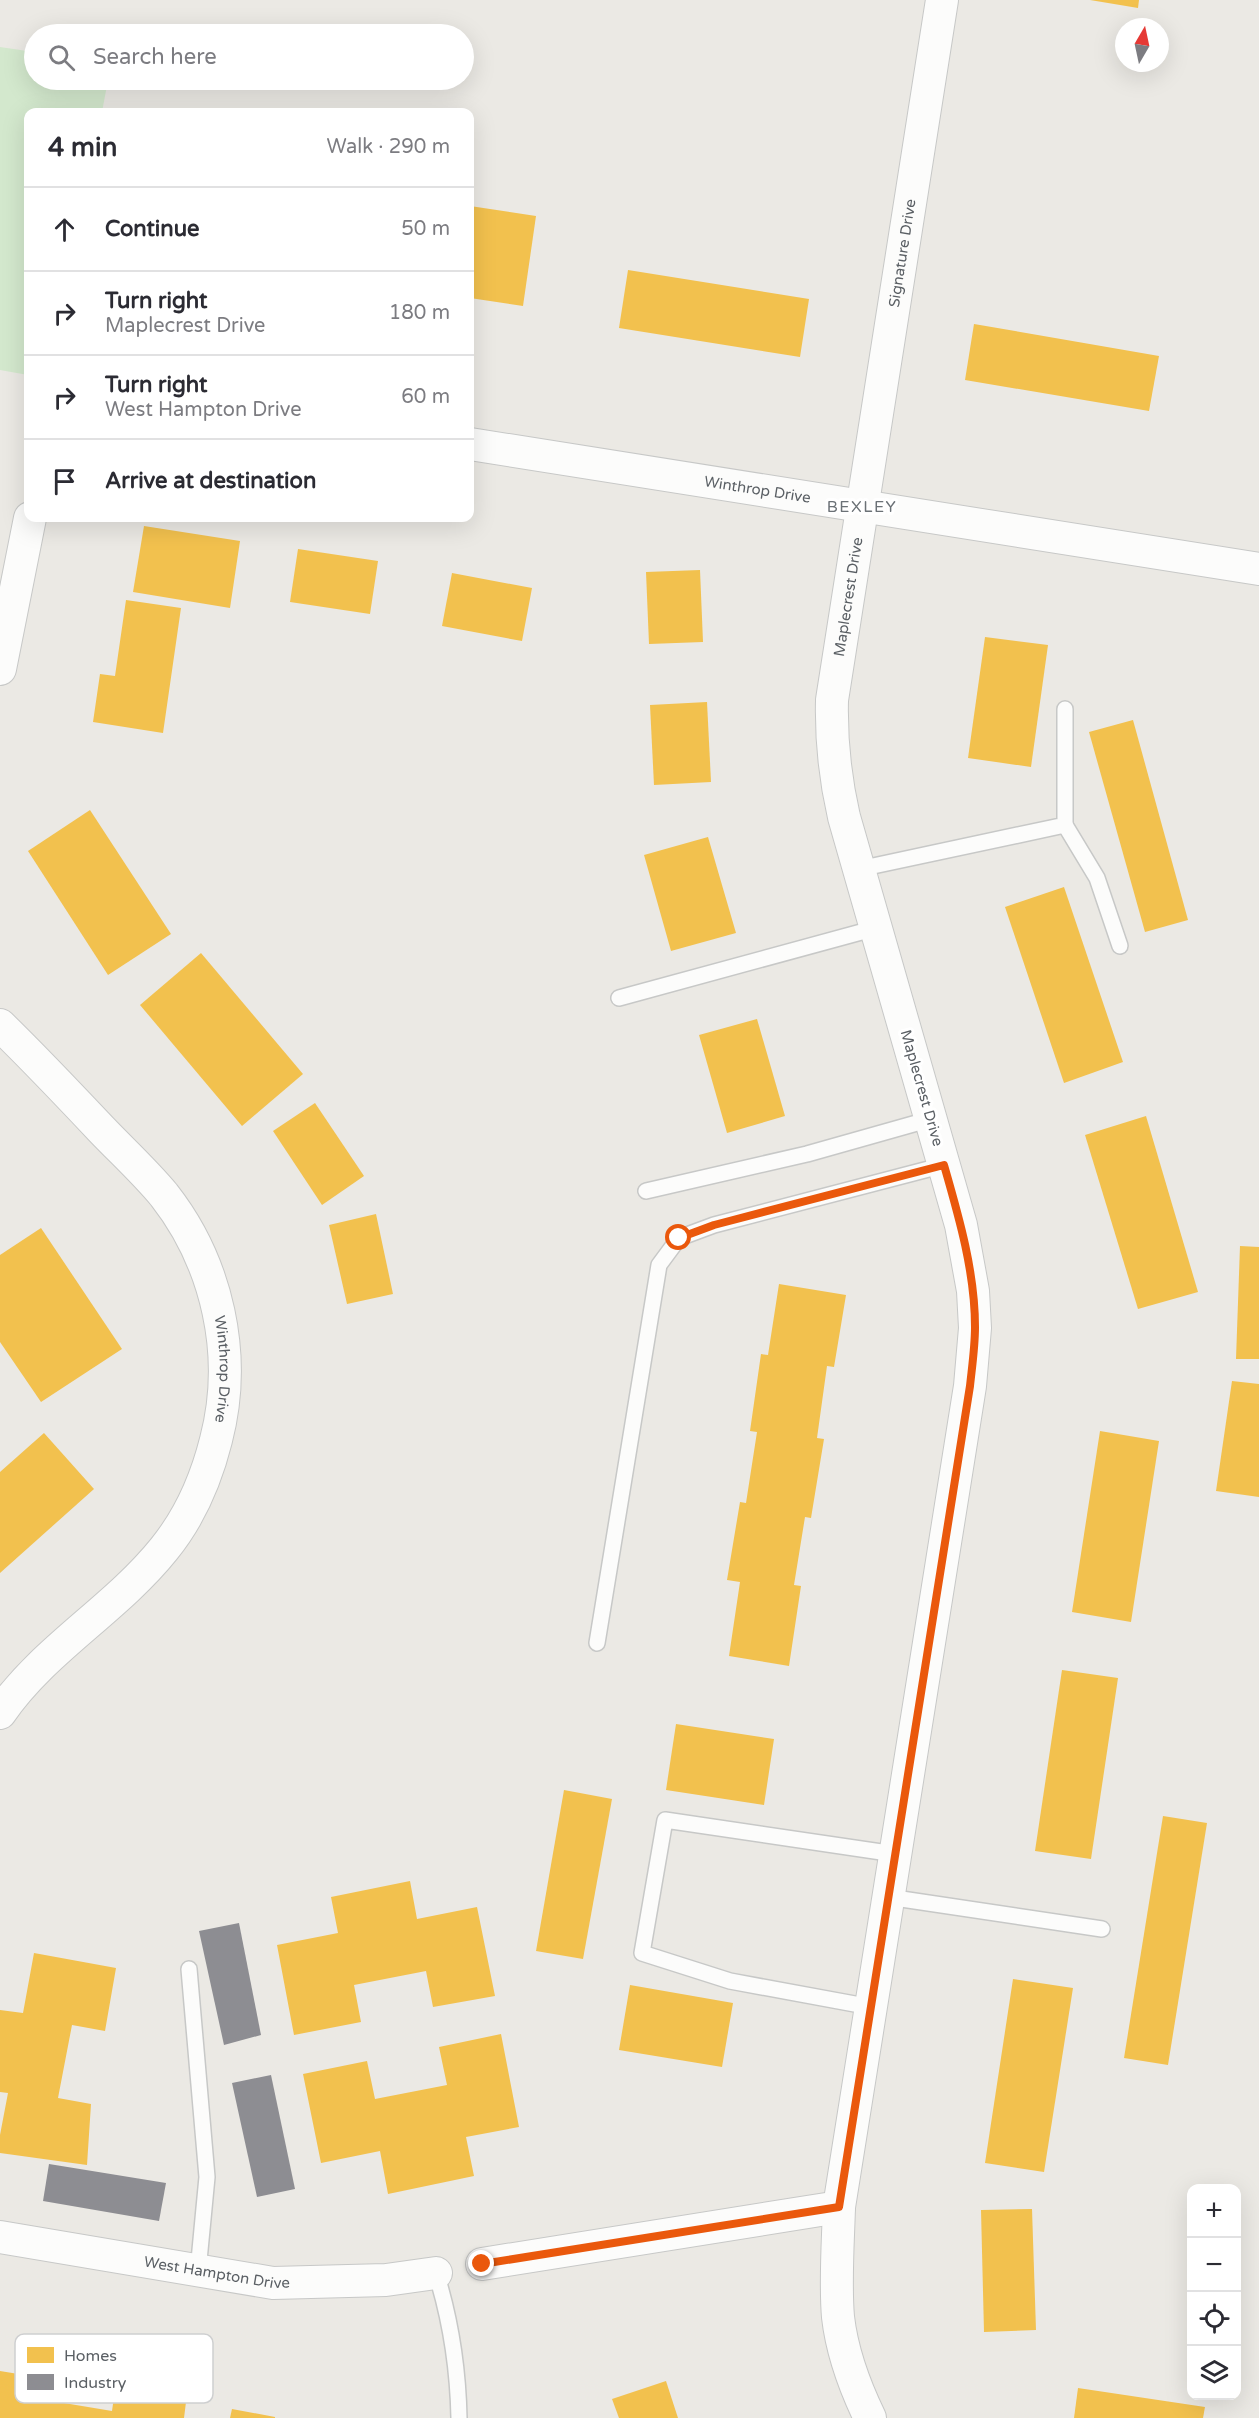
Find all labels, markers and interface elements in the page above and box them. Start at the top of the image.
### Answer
north arrow [1115,18,1169,72]
search box [24,24,474,90]
icon: search [45,41,78,74]
text: Search here [93,44,217,70]
text: 4 min [48,132,117,163]
text: Walk · 290 m [327,135,450,159]
street label: Signature Drive [885,198,920,309]
icon: ahead [48,213,81,246]
text: Continue [105,216,200,242]
text: 50 m [401,217,450,241]
text: Turn right [105,288,207,314]
icon: right [48,297,81,330]
text: 180 m [389,301,450,325]
text: Maplecrest Drive [105,314,265,338]
text: Turn right [105,372,207,398]
icon: right [48,381,81,414]
text: 60 m [401,385,450,409]
text: West Hampton Drive [105,398,302,422]
icon: arrive [48,465,81,498]
text: Arrive at destination [105,468,316,494]
street label: Winthrop Drive [703,472,812,507]
district label: BEXLEY [827,497,897,517]
street label: Maplecrest Drive [830,536,866,658]
street label: Maplecrest Drive [897,1028,947,1148]
route start [665,1224,691,1250]
street label: Winthrop Drive [211,1314,234,1424]
map controls [1187,2184,1241,2400]
button: + [1187,2184,1241,2238]
button: − [1187,2238,1241,2292]
route end [468,2250,494,2276]
street label: West Hampton Drive [143,2252,290,2292]
button: locate [1187,2292,1241,2346]
legend [15,2334,213,2403]
text: Homes [64,2346,117,2366]
button: layers [1187,2346,1241,2400]
text: Industry [64,2373,127,2393]

